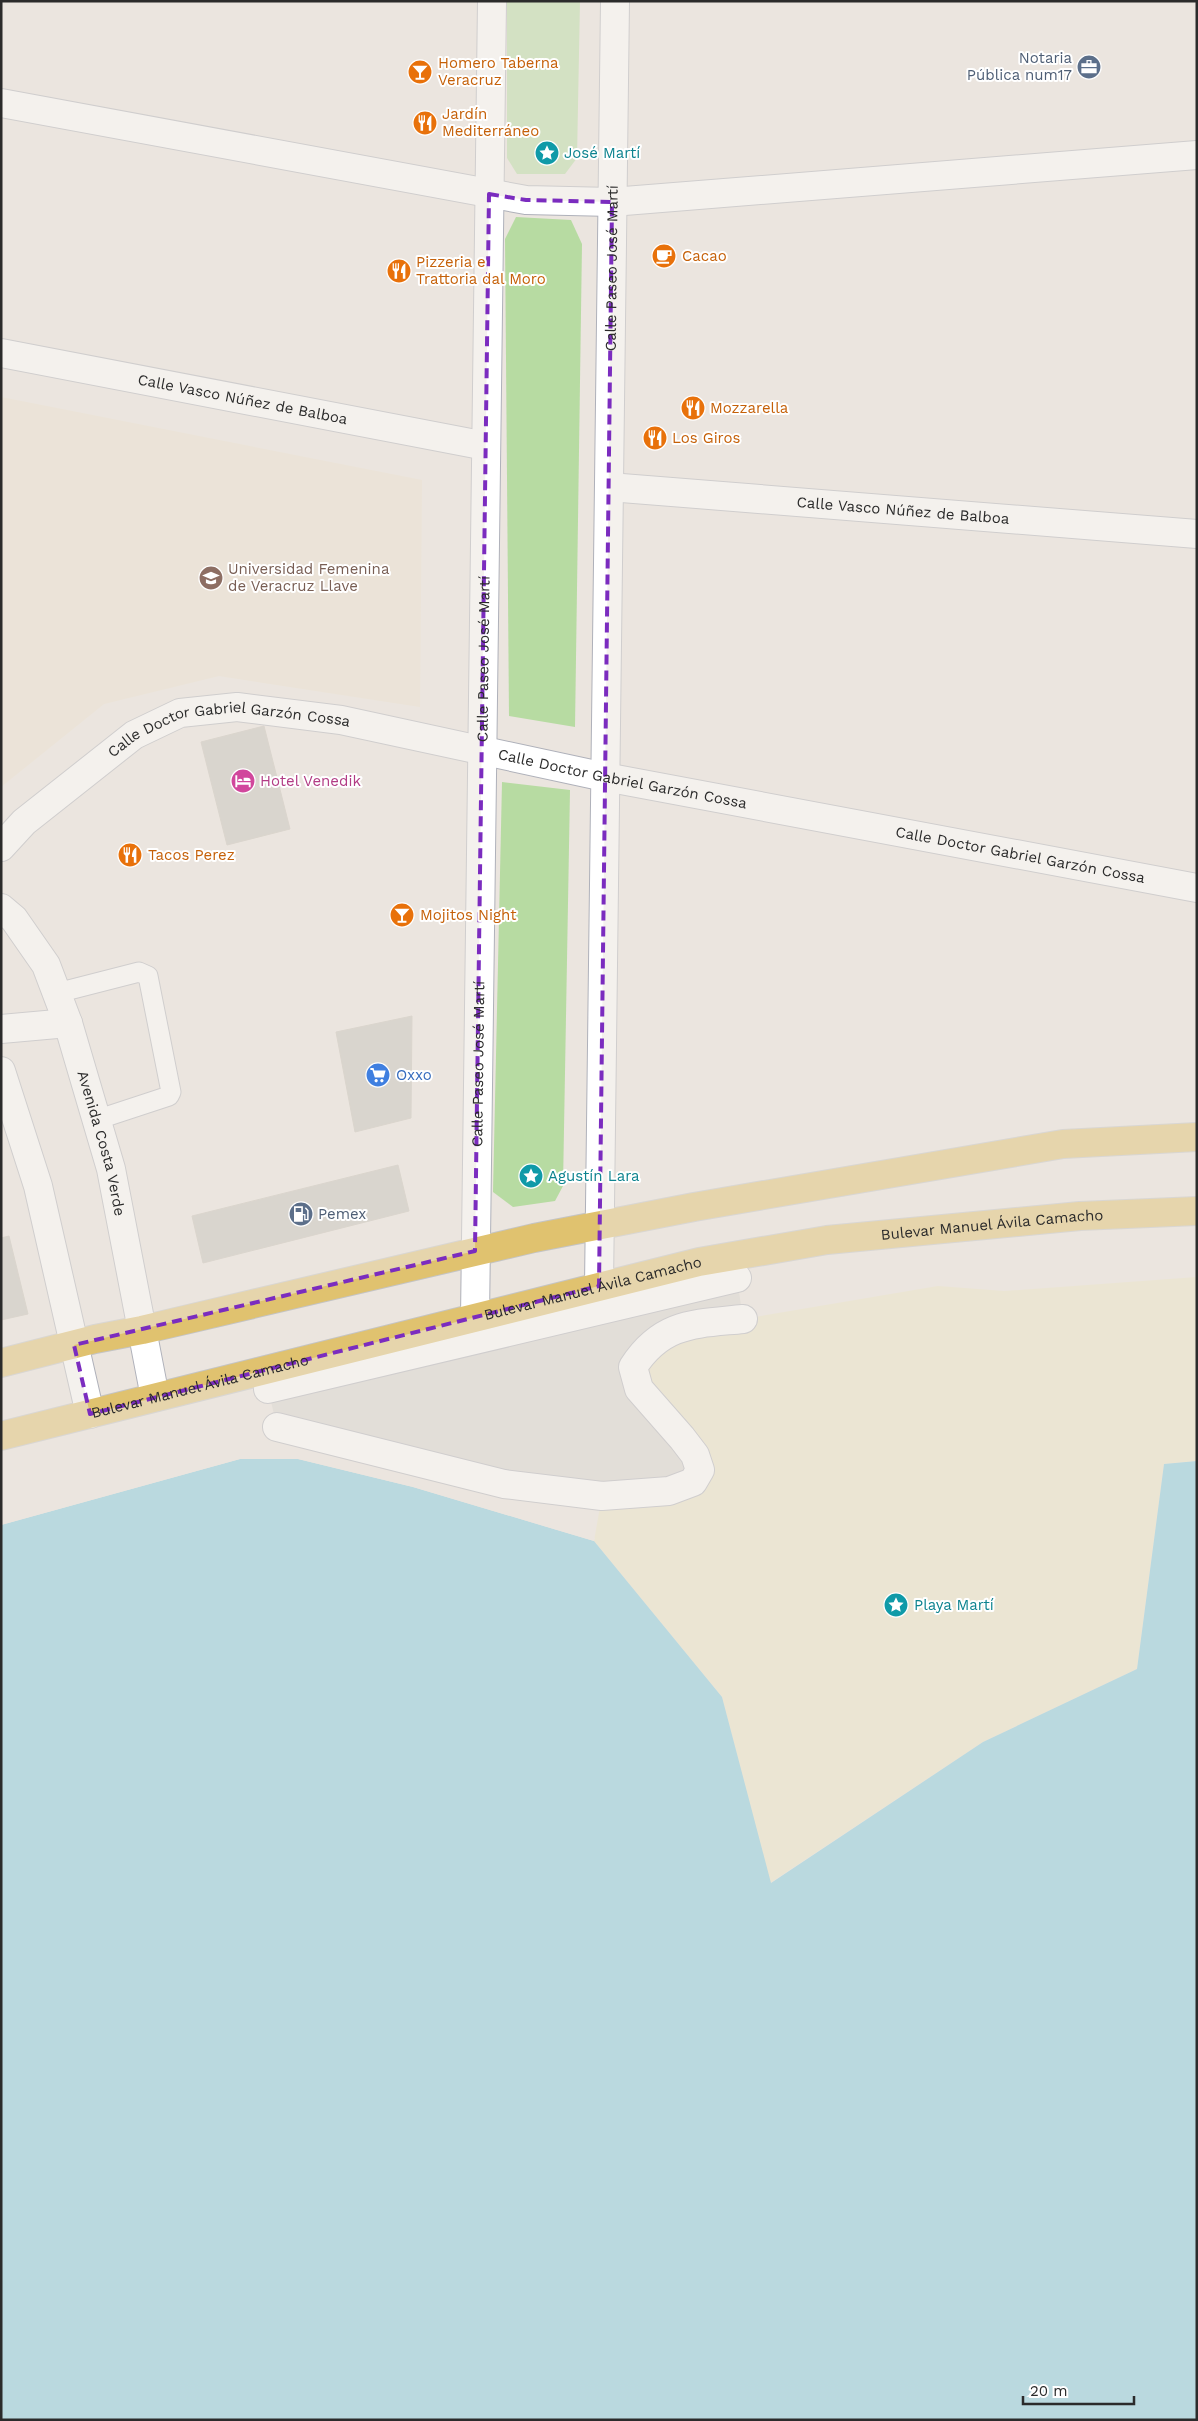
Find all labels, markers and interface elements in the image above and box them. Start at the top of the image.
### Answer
place label: Notaria Pública num17 [967,49,1072,84]
place label: Homero Taberna Veracruz [438,54,559,89]
office icon: Notaria Pública num17 [1076,54,1102,80]
bar icon: Homero Taberna Veracruz [407,59,433,85]
place label: Jardín Mediterráneo [442,105,539,140]
restaurant icon: Jardín Mediterráneo [412,110,438,136]
place icon: José Martí [534,140,560,166]
place label: José Martí [564,144,640,162]
street label: Calle Paseo José Martí [602,185,622,351]
cafe icon: Cacao [651,243,677,269]
place label: Cacao [682,247,727,265]
place label: Pizzeria e Trattoria dal Moro [416,253,546,288]
restaurant icon: Pizzeria e Trattoria dal Moro [386,258,412,284]
street label: Calle Vasco Núñez de Balboa [136,370,350,428]
restaurant icon: Mozzarella [680,395,706,421]
place label: Mozzarella [710,399,789,417]
restaurant icon: Los Giros [642,425,668,451]
place label: Los Giros [672,429,740,447]
street label: Calle Vasco Núñez de Balboa [796,493,1011,528]
place label: Universidad Femenina de Veracruz Llave [228,560,390,595]
school or university icon: Universidad Femenina de Veracruz Llave [198,565,224,591]
street label: Calle Paseo José Martí [473,576,494,742]
street label: Calle Doctor Gabriel Garzón Cossa [104,698,353,761]
street label: Calle Doctor Gabriel Garzón Cossa [496,745,749,813]
hotel icon: Hotel Venedik [230,768,256,794]
place label: Hotel Venedik [260,772,361,790]
street label: Calle Doctor Gabriel Garzón Cossa [894,823,1147,887]
restaurant icon: Tacos Perez [117,842,143,868]
place label: Tacos Perez [148,846,235,864]
bar icon: Mojitos Night [389,902,415,928]
place label: Mojitos Night [420,906,517,924]
street label: Calle Paseo José Martí [468,981,488,1147]
supermarket icon: Oxxo [365,1062,391,1088]
place label: Oxxo [396,1066,432,1084]
street label: Avenida Costa Verde [73,1068,129,1217]
place icon: Agustín Lara [518,1163,544,1189]
place label: Agustín Lara [548,1167,640,1185]
fuel station icon: Pemex [288,1201,314,1227]
place label: Pemex [318,1205,366,1223]
street label: Bulevar Manuel Ávila Camacho [880,1206,1104,1244]
street label: Bulevar Manuel Ávila Camacho [482,1253,704,1324]
street label: Bulevar Manuel Ávila Camacho [89,1351,311,1422]
place icon: Playa Martí [883,1592,909,1618]
place label: Playa Martí [914,1596,994,1614]
scale bar [1023,2374,1134,2406]
text: 20 m [1030,2382,1068,2400]

